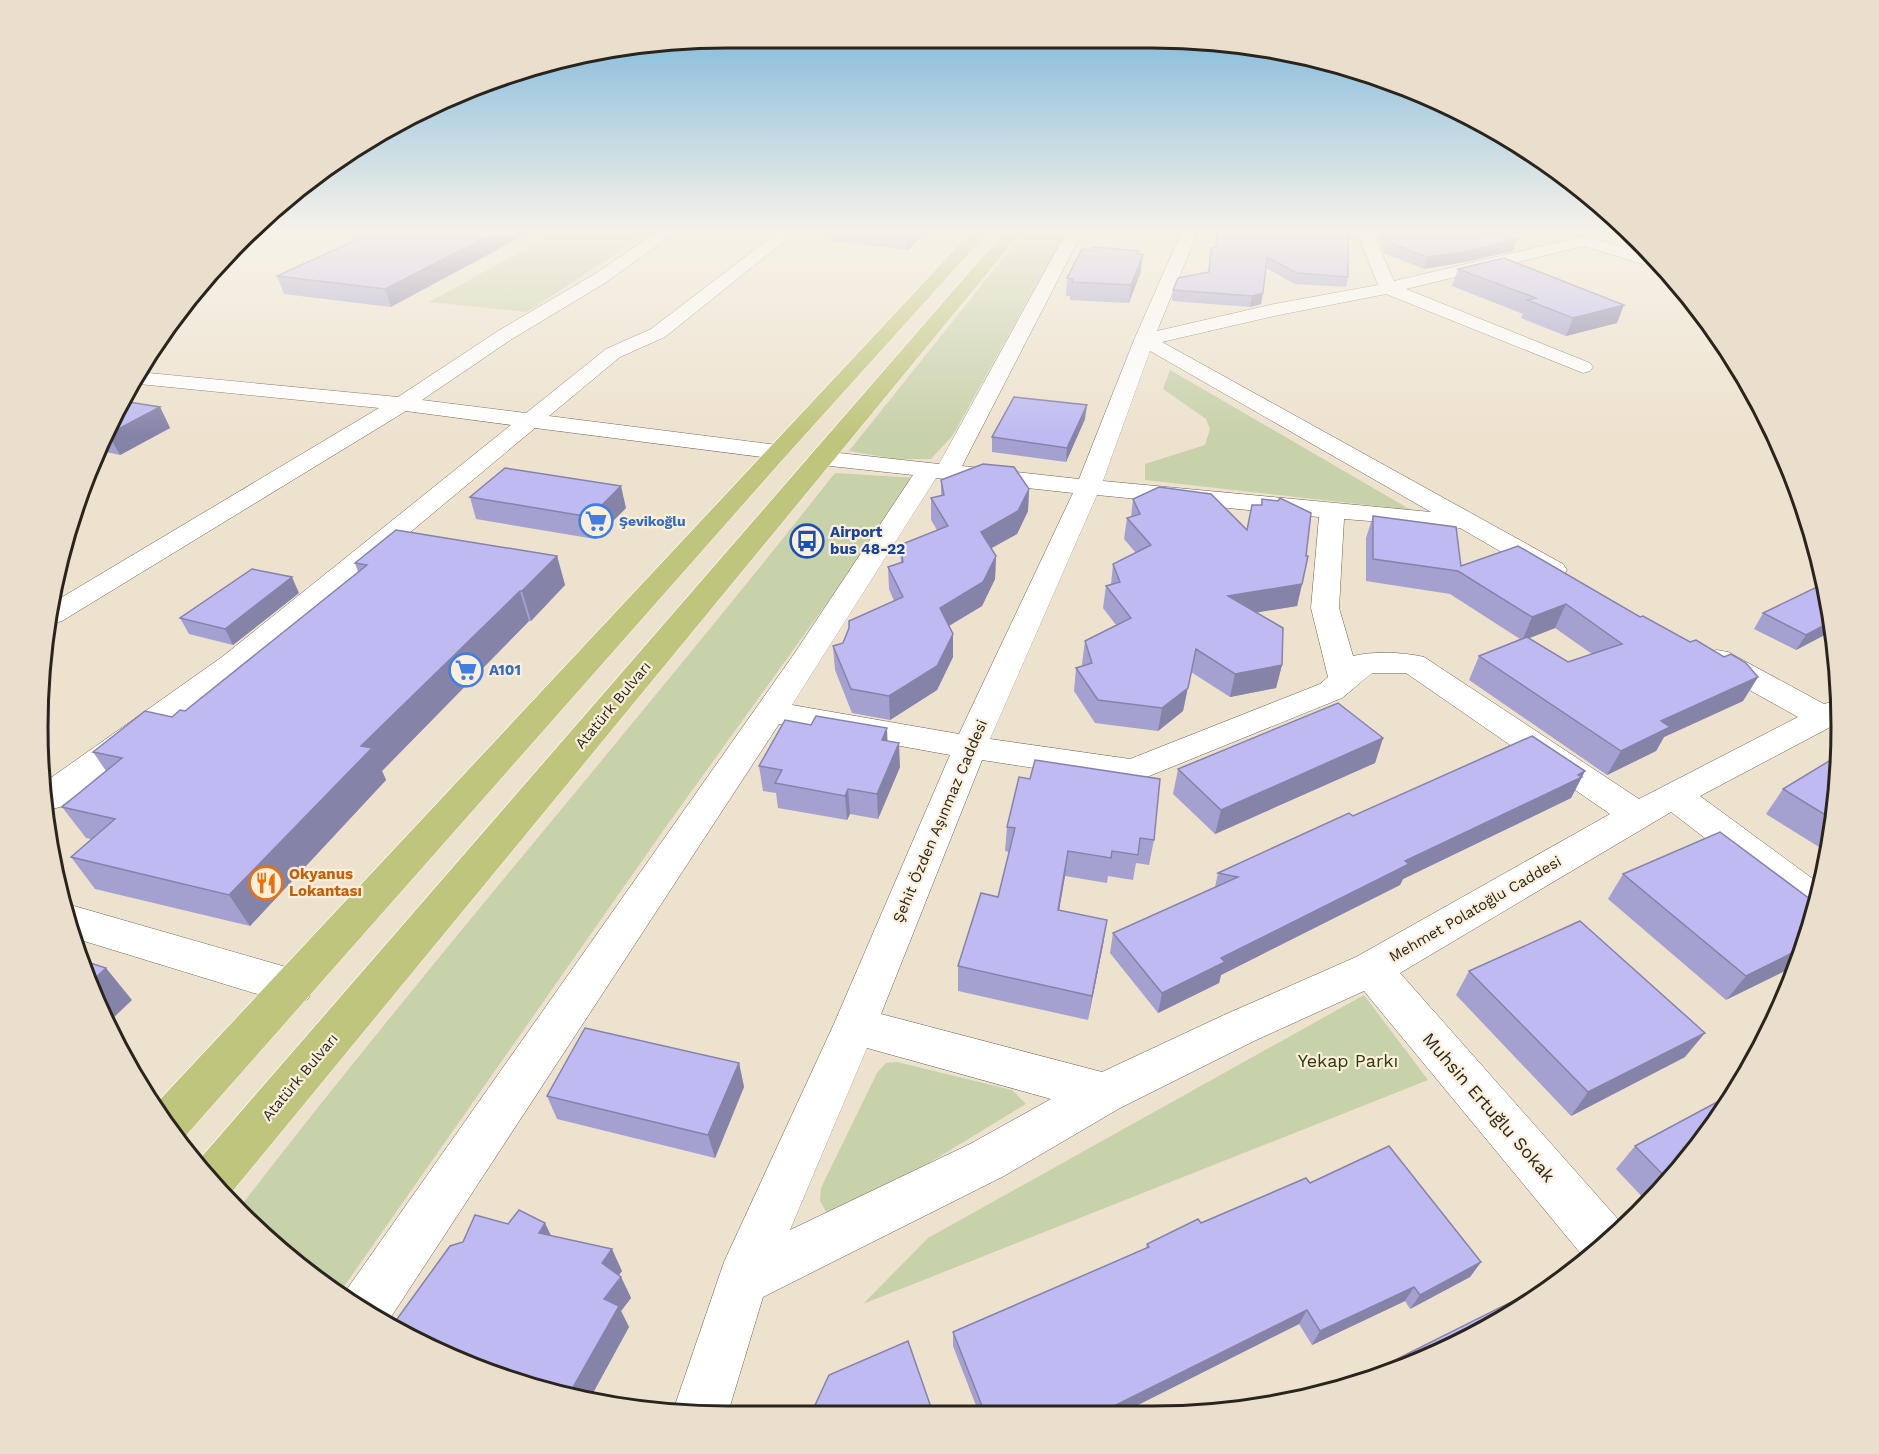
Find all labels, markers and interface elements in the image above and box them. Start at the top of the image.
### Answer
supermarket icon: Şevikoğlu [578,503,614,539]
place label: Şevikoğlu [619,513,686,529]
bus stop icon: Airport bus 48-22 [789,523,825,559]
place label: Airport bus 48-22 [830,523,905,558]
supermarket icon: A101 [448,652,484,688]
street label: Atatürk Bulvarı [571,658,655,752]
place label: A101 [489,661,521,679]
street label: Şehit Özden Aşınmaz Caddesi [889,717,991,925]
street label: Mehmet Polatoğlu Caddesi [1386,852,1564,966]
restaurant icon: Okyanus Lokantası [248,865,284,901]
place label: Okyanus Lokantası [289,865,362,900]
street label: Muhsin Ertuğlu Sokak [1418,1028,1560,1186]
street label: Atatürk Bulvarı [258,1030,342,1124]
park label: Yekap Parkı [1298,1050,1398,1071]

